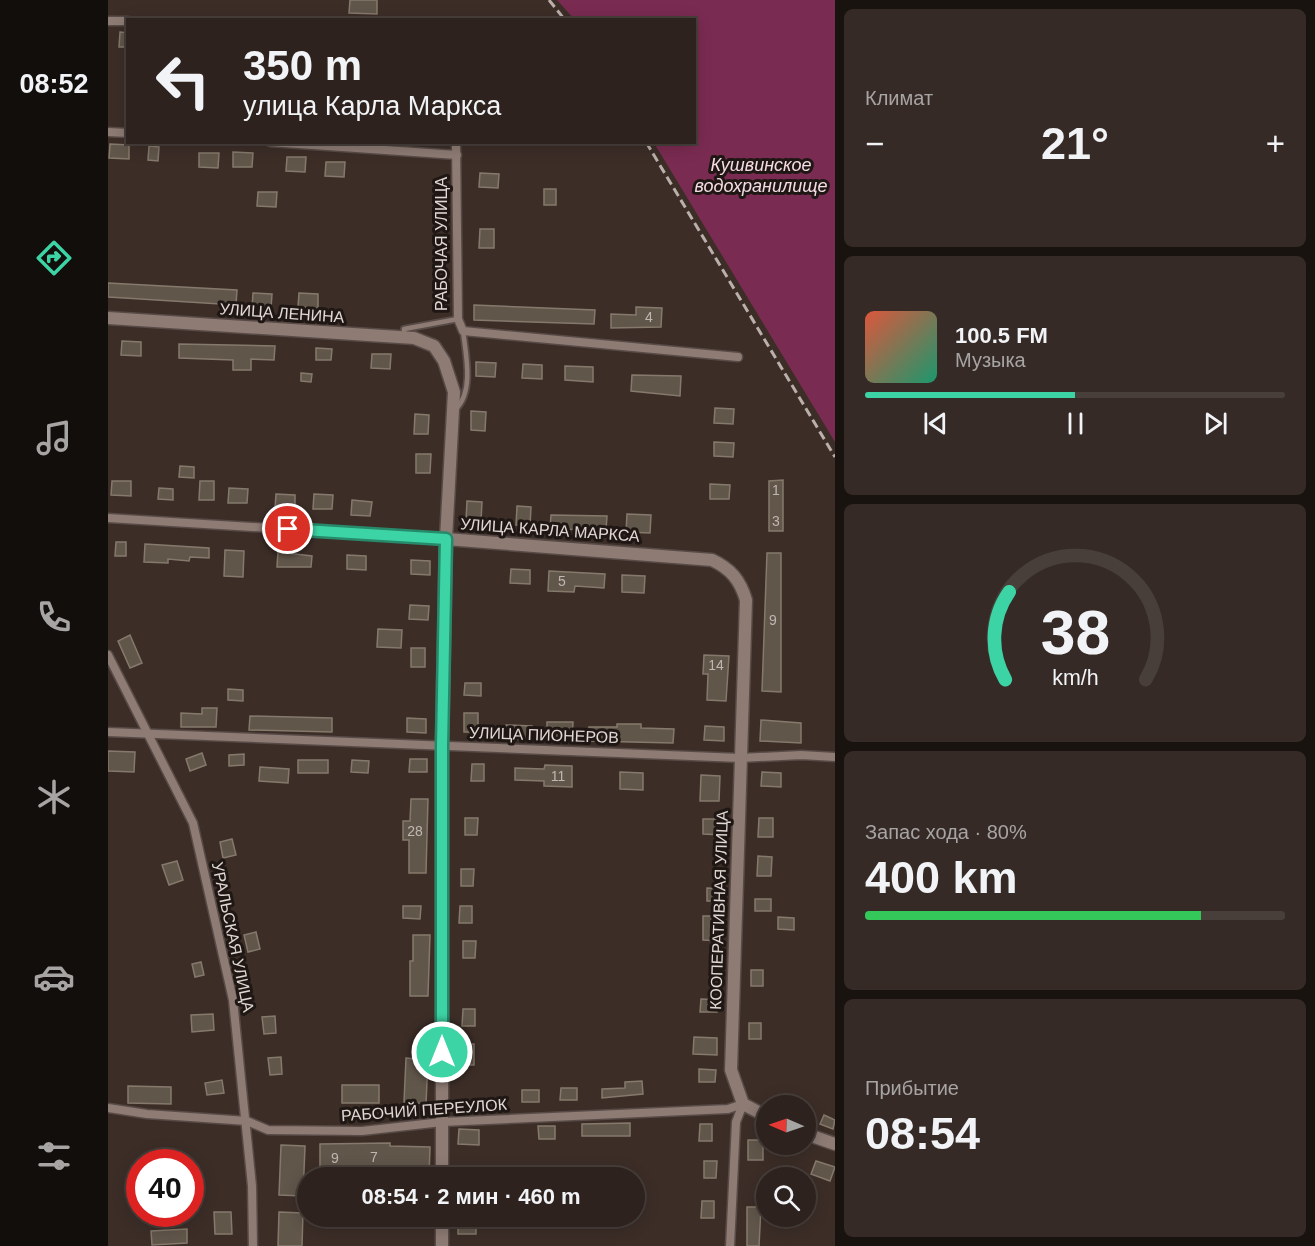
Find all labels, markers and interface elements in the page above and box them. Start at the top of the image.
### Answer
icon: left [144,42,222,120]
text: 350 m [243,42,362,89]
text: 08:52 [19,69,89,99]
text: Климат [865,87,933,109]
text: улица Карла Маркса [243,91,501,121]
text: 21° [1041,118,1109,169]
text: − [865,125,884,162]
text: + [1266,125,1285,162]
water label: Кушвинское водохранилище [694,155,828,196]
street label: РАБОЧАЯ УЛИЦА [433,177,450,311]
icon: directions [33,237,75,279]
street label: УЛИЦА ЛЕНИНА [219,300,345,326]
house number: 4 [645,309,653,325]
text: 100.5 FM [955,323,1048,348]
text: Музыка [955,349,1026,371]
icon: previous [919,407,952,440]
icon: pause [1059,407,1092,440]
icon: next [1199,407,1232,440]
icon: music [33,417,75,459]
house number: 1 [772,482,780,498]
pin [262,503,313,554]
icon: arrive [271,512,304,545]
house number: 3 [772,513,780,529]
street label: УЛИЦА КАРЛА МАРКСА [460,515,641,545]
house number: 5 [558,573,566,589]
icon: phone [33,596,75,638]
text: 38 [1040,598,1110,667]
house number: 9 [769,612,777,628]
house number: 14 [708,657,724,673]
text: km/h [1052,666,1098,690]
street label: УЛИЦА ПИОНЕРОВ [469,724,619,746]
house number: 11 [551,768,565,784]
icon: climate [33,776,75,818]
street label: КООПЕРАТИВНАЯ УЛИЦА [707,810,731,1010]
text: Запас хода · 80% [865,821,1027,843]
house number: 28 [407,823,423,839]
text: 400 km [865,852,1018,903]
street label: УРАЛЬСКАЯ УЛИЦА [209,860,257,1014]
icon: car [33,956,75,998]
position arrow [410,1020,474,1084]
text: Прибытие [865,1077,959,1099]
street label: РАБОЧИЙ ПЕРЕУЛОК [340,1095,508,1124]
north arrow [756,1095,816,1155]
map controls [756,1095,816,1227]
text: 08:54 [865,1108,980,1159]
icon: filters [33,1135,75,1177]
speed limit sign: 40 [126,1149,204,1227]
house number: 7 [370,1149,378,1165]
house number: 9 [331,1150,339,1166]
button: search [756,1167,816,1227]
text: 08:54 · 2 мин · 460 m [361,1184,581,1209]

